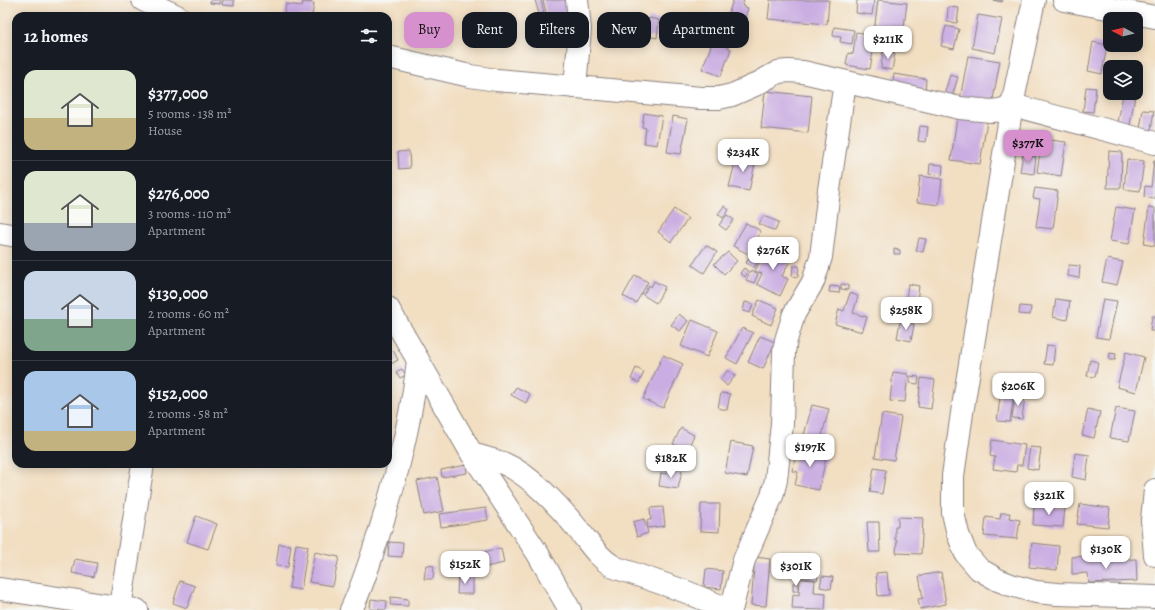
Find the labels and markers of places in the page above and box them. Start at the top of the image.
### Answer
pin: $211K [860,26,916,60]
pin: $377K [1000,130,1056,164]
pin: $234K [715,139,771,173]
pin: $276K [745,237,801,271]
pin: $258K [878,297,934,331]
pin: $206K [990,373,1046,407]
pin: $197K [782,434,838,468]
pin: $182K [643,445,699,479]
pin: $321K [1021,482,1077,516]
pin: $130K [1078,536,1134,570]
pin: $152K [437,551,493,585]
pin: $301K [768,553,824,587]

